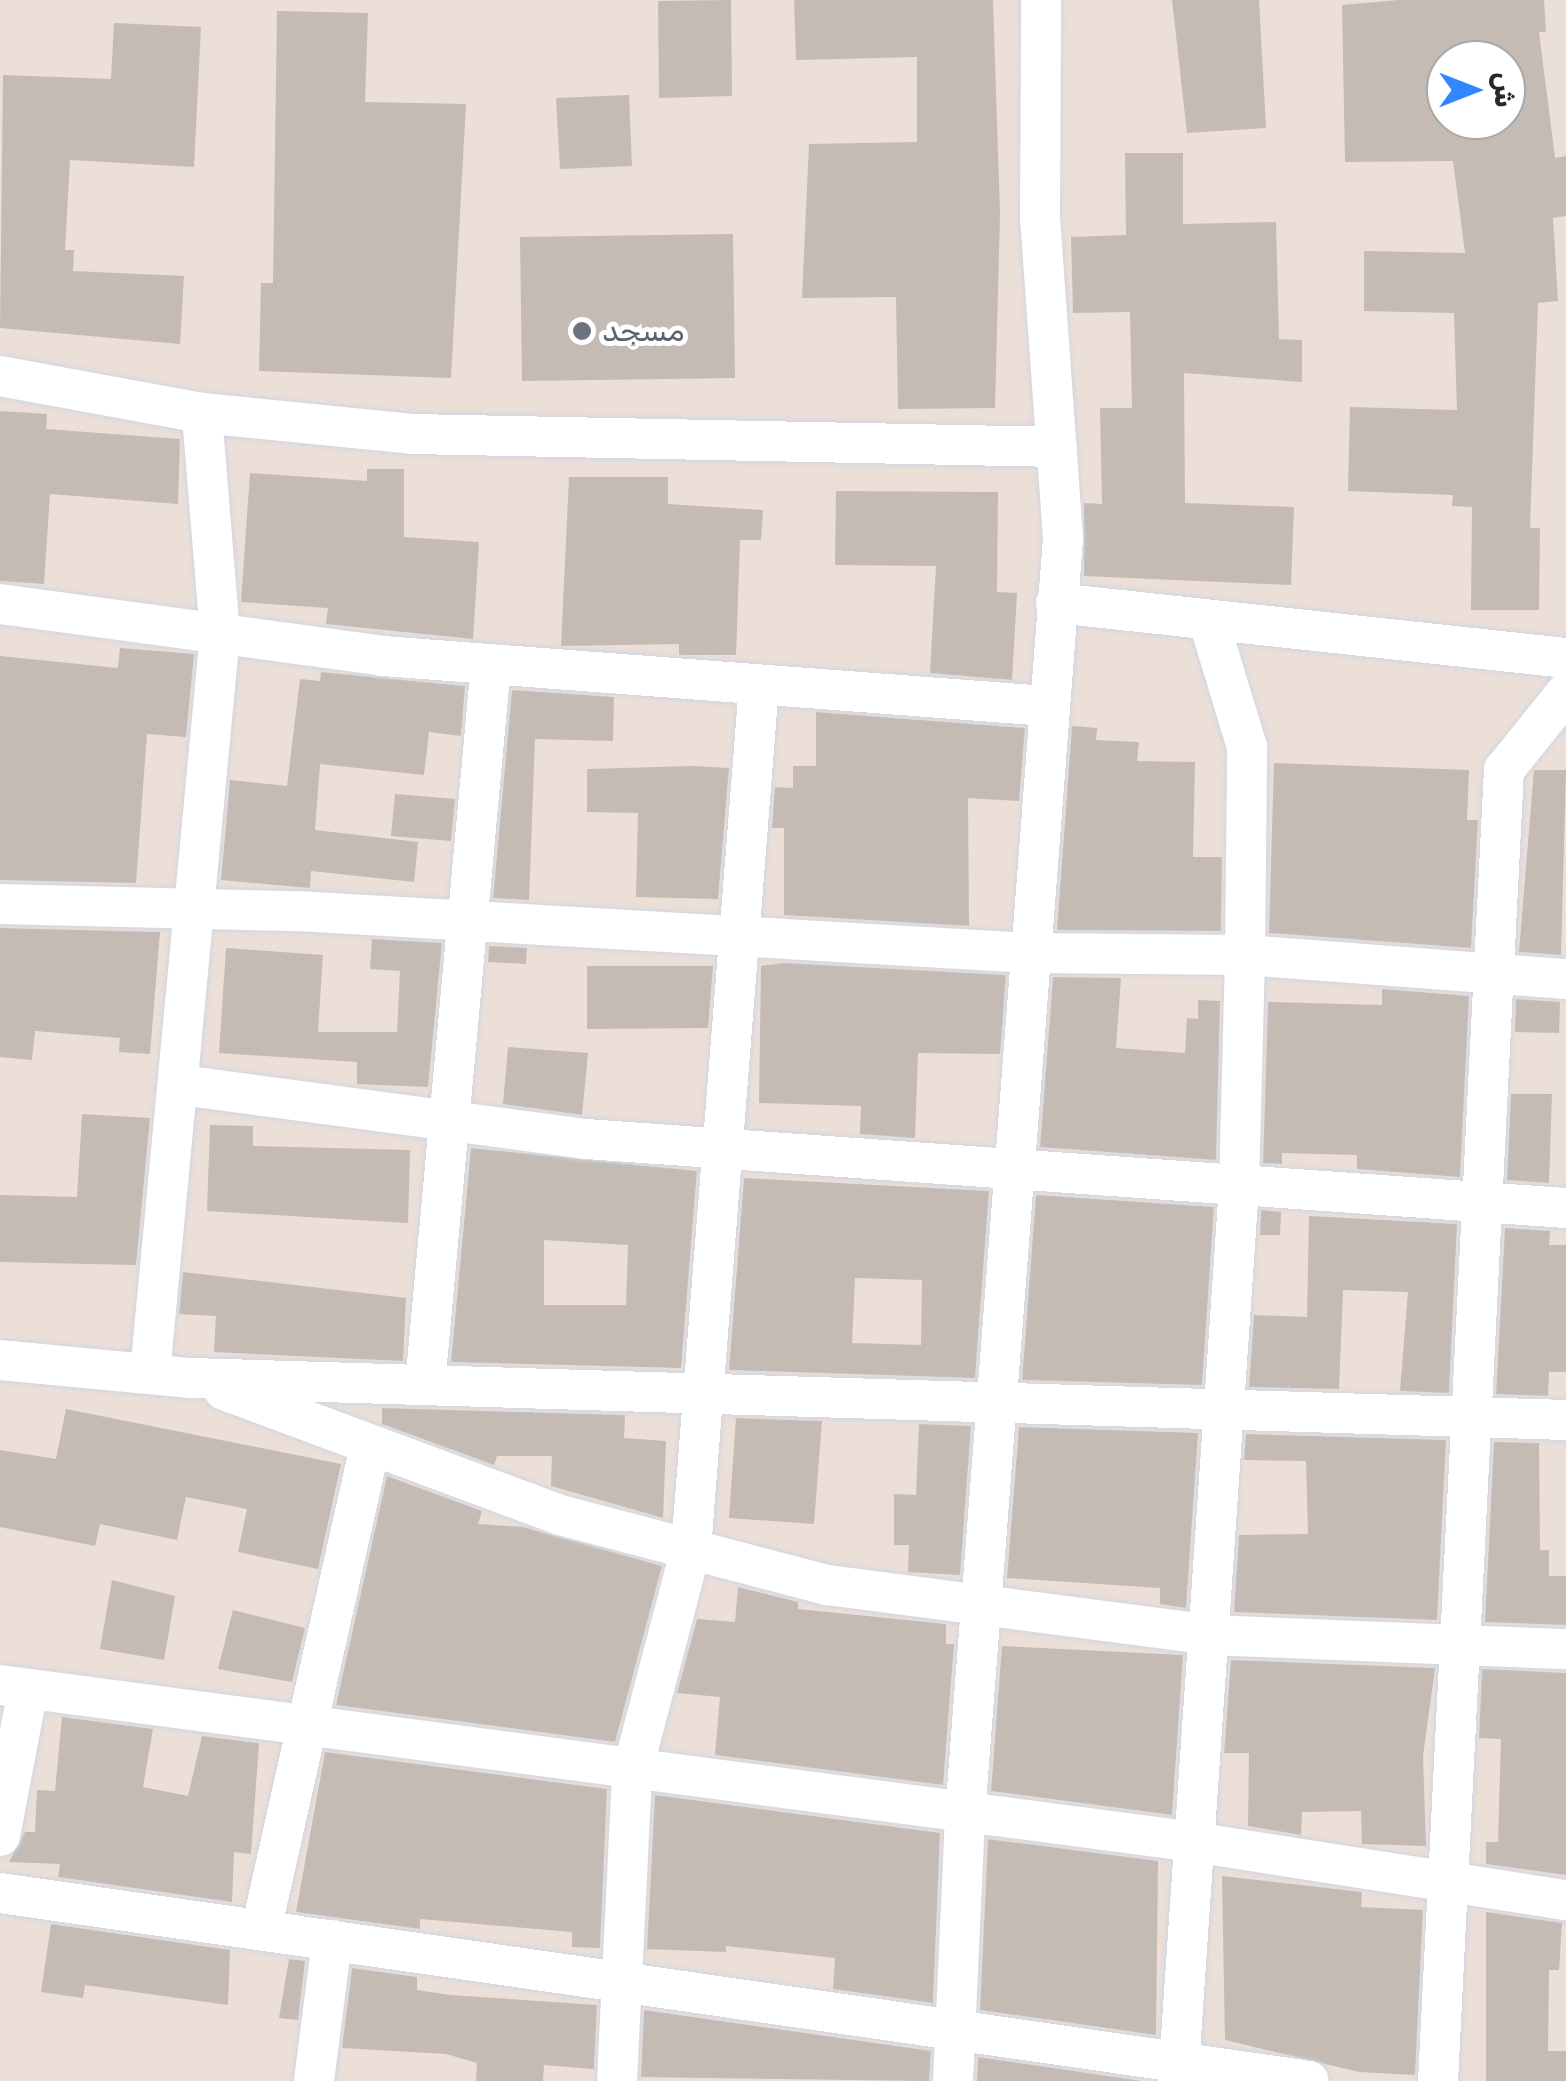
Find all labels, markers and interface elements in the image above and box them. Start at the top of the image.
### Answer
north arrow [1426,40,1526,140]
text: ش [1488,72,1521,108]
place label: مسجد [602,313,685,349]
marker: مسجد [571,320,593,342]

